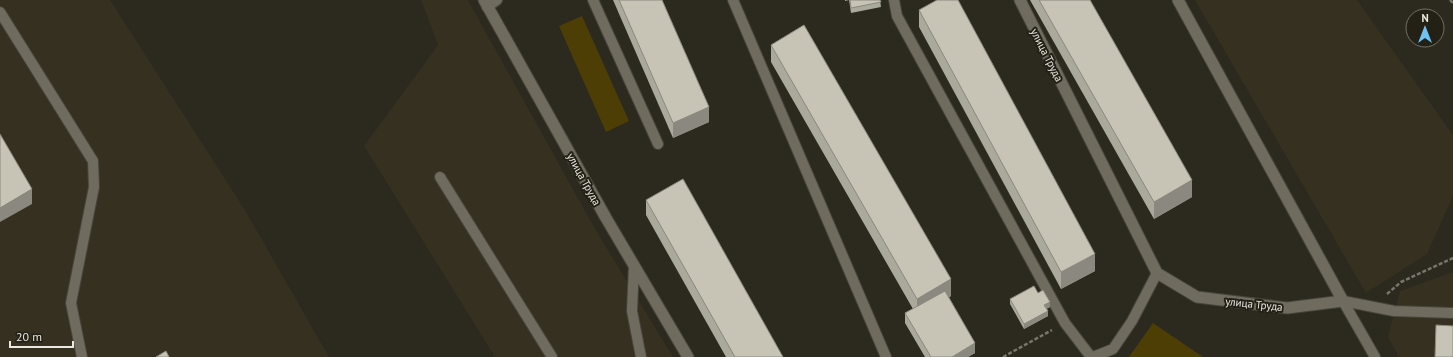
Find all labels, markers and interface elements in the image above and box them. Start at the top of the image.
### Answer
north arrow [1405,8,1445,48]
text: N [1421,11,1429,25]
street label: улица Труда [1028,26,1066,84]
street label: улица Труда [564,150,604,208]
street label: улица Труда [1225,294,1283,314]
scale bar [10,323,73,349]
text: 20 m [16,329,42,344]

